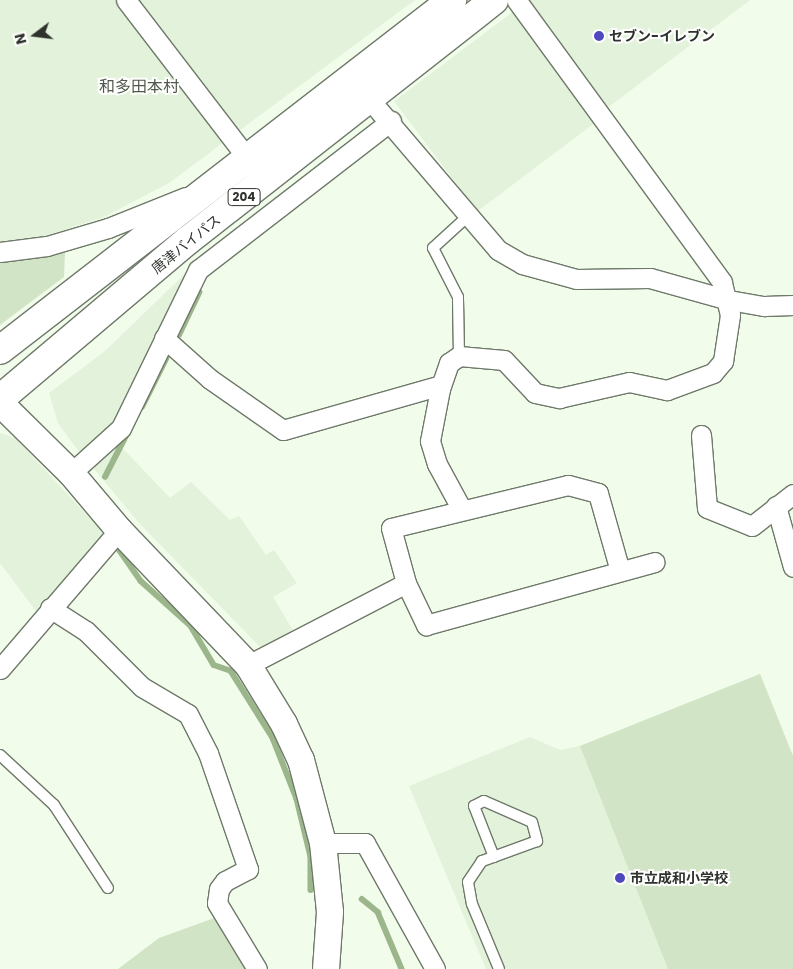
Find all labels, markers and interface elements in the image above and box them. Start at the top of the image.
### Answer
north arrow [10,10,60,60]
place label: セブン-イレブン [609,28,715,44]
marker: セブン-イレブン [593,30,605,42]
text: N [9,31,32,47]
district label: 和多田本村 [99,77,179,97]
road number: 204 [226,188,262,206]
street label: 唐津バイパス [148,211,224,277]
place label: 市立成和小学校 [630,870,728,886]
marker: 市立成和小学校 [614,872,626,884]

